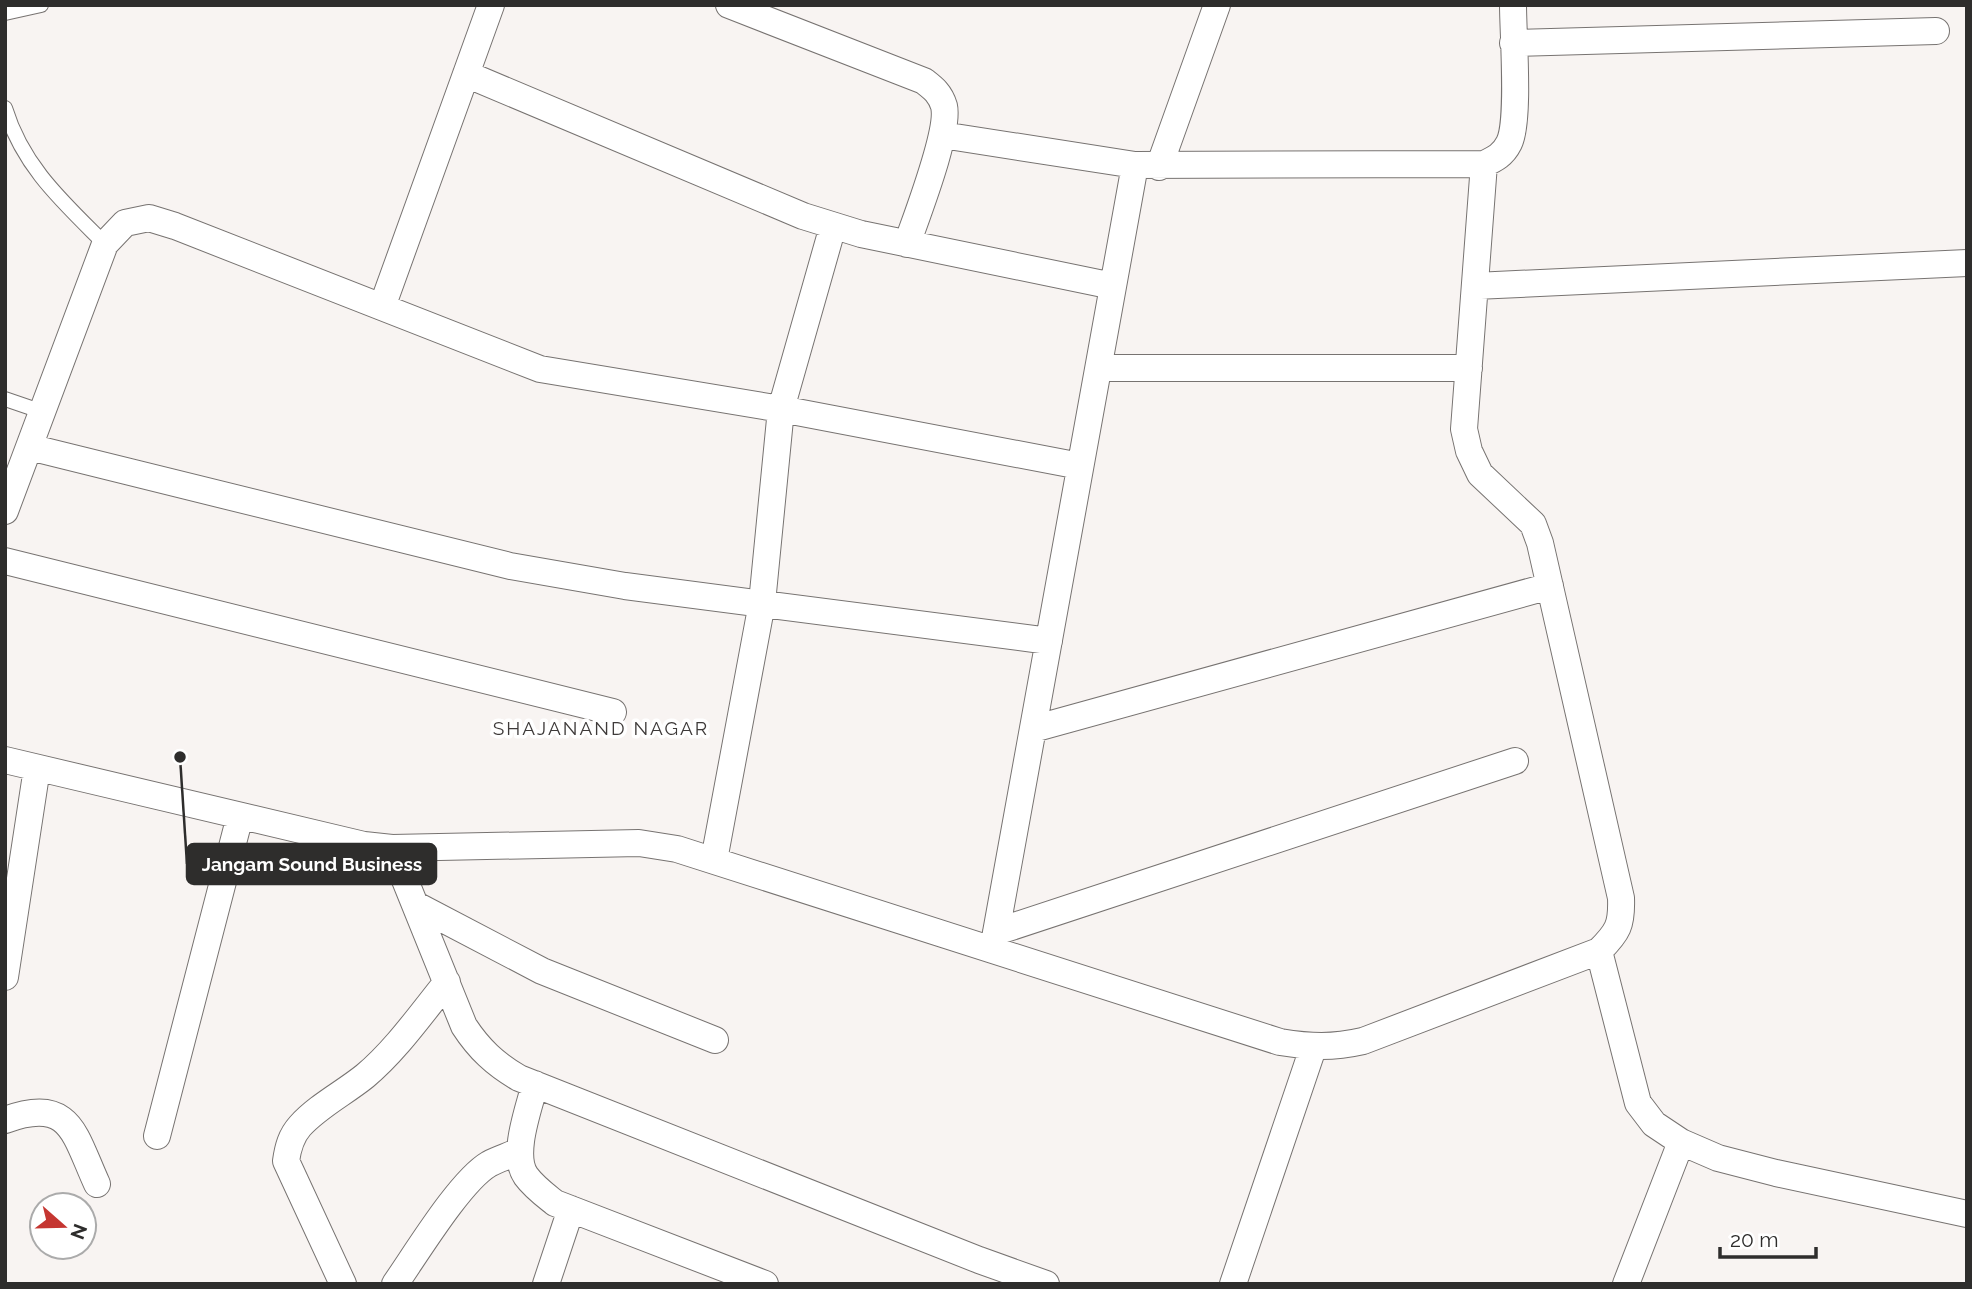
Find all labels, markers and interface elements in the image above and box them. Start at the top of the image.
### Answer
district label: SHAJANAND NAGAR [493,717,709,739]
callout: Jangam Sound Business [187,844,436,884]
text: Jangam Sound Business [202,853,422,875]
north arrow [28,1191,98,1261]
scale bar [1720,1216,1816,1260]
text: N [66,1221,92,1242]
text: 20 m [1730,1227,1778,1252]

